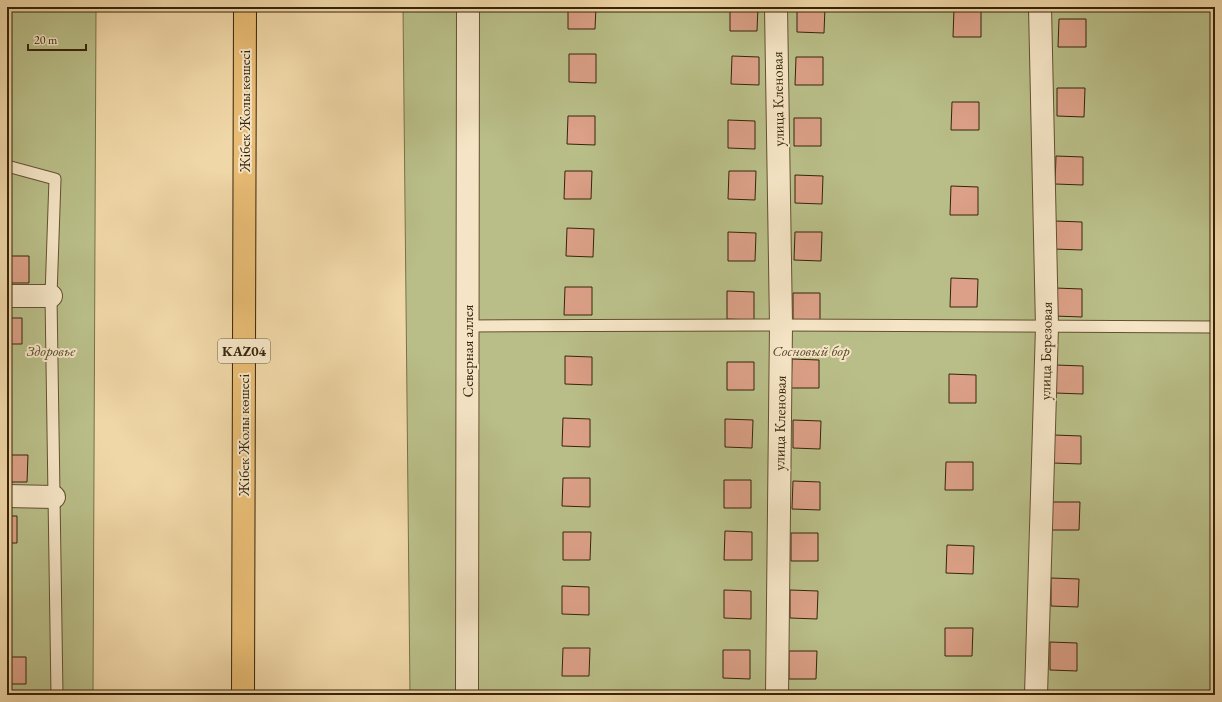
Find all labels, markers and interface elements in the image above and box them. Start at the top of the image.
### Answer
scale bar [28,26,86,52]
text: 20 m [34,32,58,48]
street label: Жібек Жолы көшесі [235,49,254,173]
street label: улица Кленовая [767,51,788,147]
street label: улица Березовая [1035,301,1056,400]
street label: Северная аллея [458,304,477,397]
road number: KАZ04 [218,339,270,363]
park label: Здоровье [27,341,76,360]
park label: Сосновый бор [772,341,850,360]
street label: Жібек Жолы көшесі [234,373,253,497]
street label: улица Кленовая [769,375,790,471]

